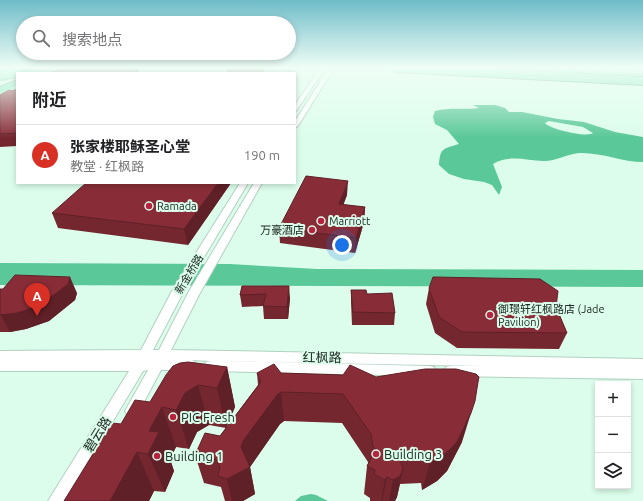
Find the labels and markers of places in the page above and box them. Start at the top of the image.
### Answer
place label: Ramada [157,200,197,212]
marker: Ramada [144,201,154,211]
place label: Marriott [329,215,371,227]
marker: Marriott [316,216,326,226]
place label: 万豪酒店 [260,224,304,236]
marker: 万豪酒店 [307,225,317,235]
pin: A [24,283,50,316]
place label: 御璟轩红枫路店 (Jade Pavilion) [497,303,605,329]
marker: 御璟轩红枫路店 (Jade Pavilion) [485,310,495,320]
place label: PIC Fresh [181,410,235,424]
marker: PIC Fresh [168,412,178,422]
place label: Building 3 [384,447,442,461]
place label: Building 1 [165,449,223,463]
marker: Building 3 [371,449,381,459]
marker: Building 1 [152,451,162,461]

